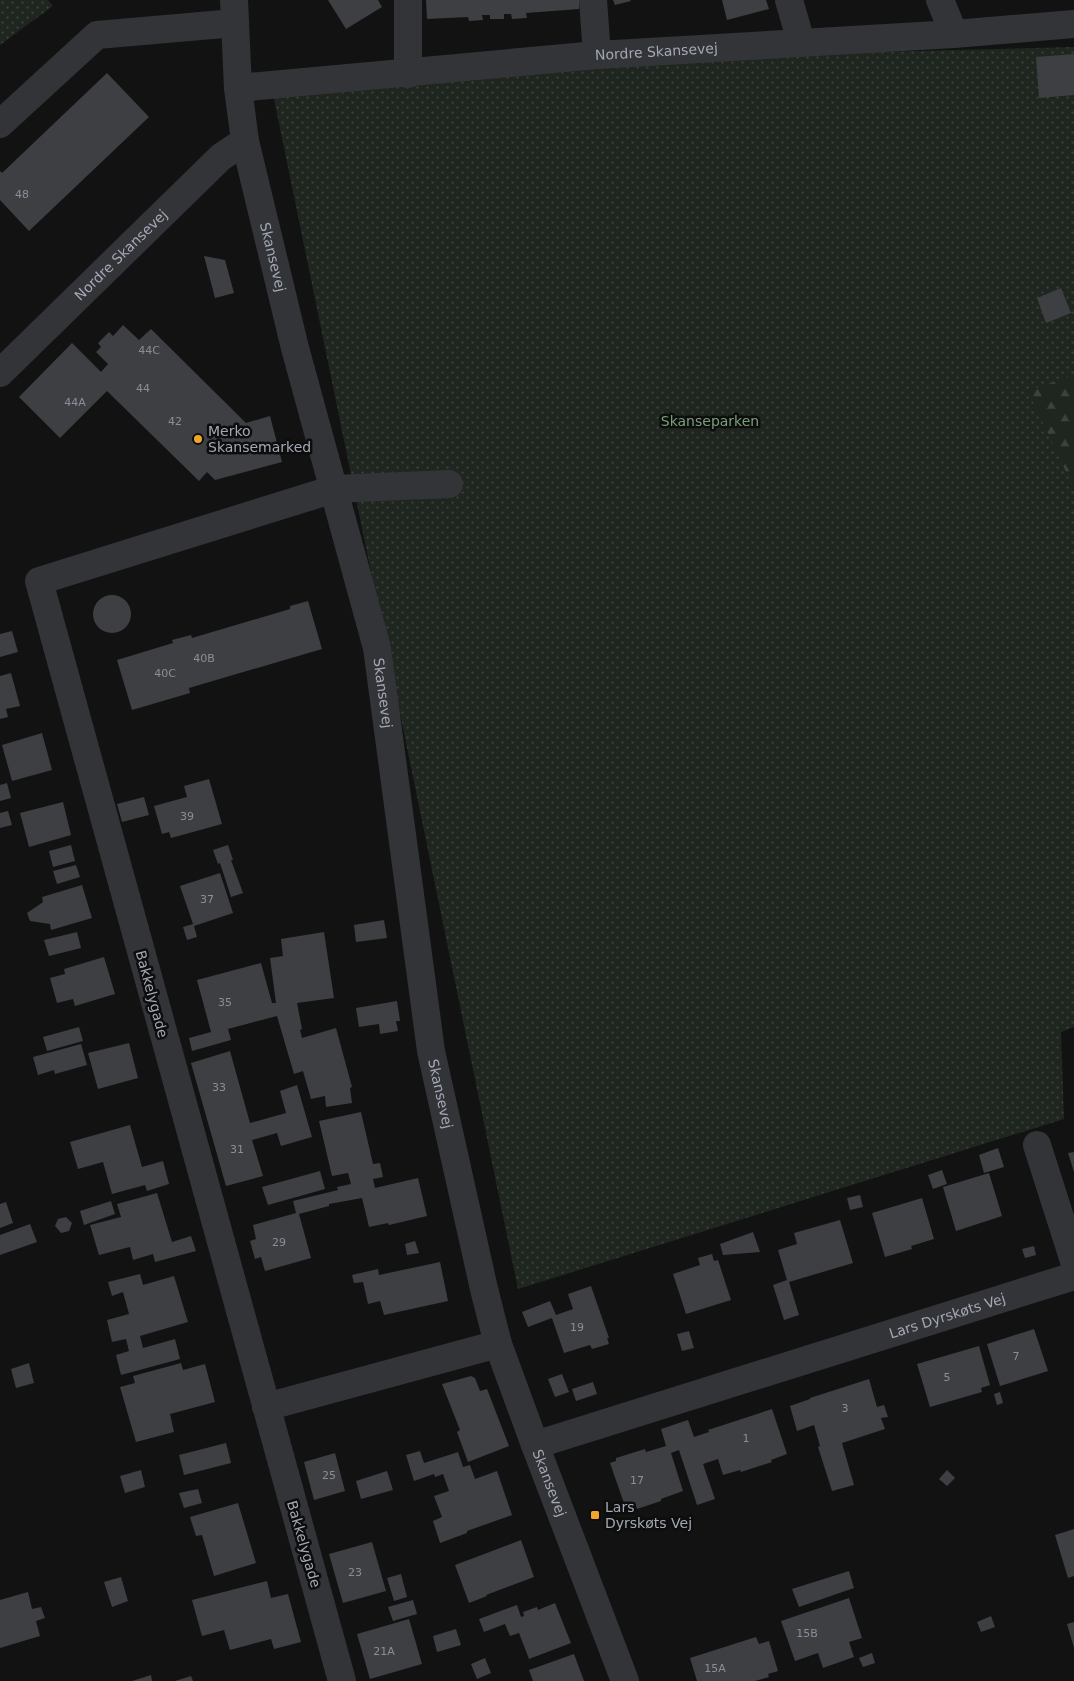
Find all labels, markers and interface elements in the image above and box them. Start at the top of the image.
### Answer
street label: Nordre Skansevej [595,40,718,63]
house number: 48 [15,188,29,201]
street label: Nordre Skansevej [71,206,170,304]
street label: Skansevej [257,221,289,293]
house number: 44C [138,344,160,357]
house number: 44 [136,382,150,395]
house number: 44A [64,396,86,409]
park label: Skanseparken [661,413,759,429]
house number: 42 [168,415,182,428]
place label: Merko Skansemarked [208,423,311,455]
marker: Merko Skansemarked [192,433,204,445]
house number: 40B [193,652,215,665]
street label: Skansevej [370,657,396,729]
house number: 40C [154,667,176,680]
house number: 39 [180,810,194,823]
house number: 37 [200,893,214,906]
street label: Bakkelygade [133,949,171,1039]
house number: 35 [218,996,232,1009]
street label: Skansevej [425,1057,456,1130]
house number: 33 [212,1081,226,1094]
house number: 31 [230,1143,244,1156]
house number: 29 [272,1236,286,1249]
street label: Lars Dyrskøts Vej [887,1290,1007,1341]
house number: 19 [570,1321,584,1334]
house number: 7 [1013,1350,1020,1363]
house number: 5 [944,1371,951,1384]
house number: 3 [842,1402,849,1415]
house number: 1 [743,1432,750,1445]
street label: Skansevej [529,1447,570,1519]
house number: 25 [322,1469,336,1482]
house number: 17 [630,1474,644,1487]
street label: Bakkelygade [284,1499,324,1589]
place label: Lars Dyrskøts Vej [605,1499,692,1531]
marker: Lars Dyrskøts Vej [589,1509,601,1521]
house number: 23 [348,1566,362,1579]
house number: 15B [796,1627,818,1640]
house number: 21A [373,1645,395,1658]
house number: 15A [704,1662,726,1675]

